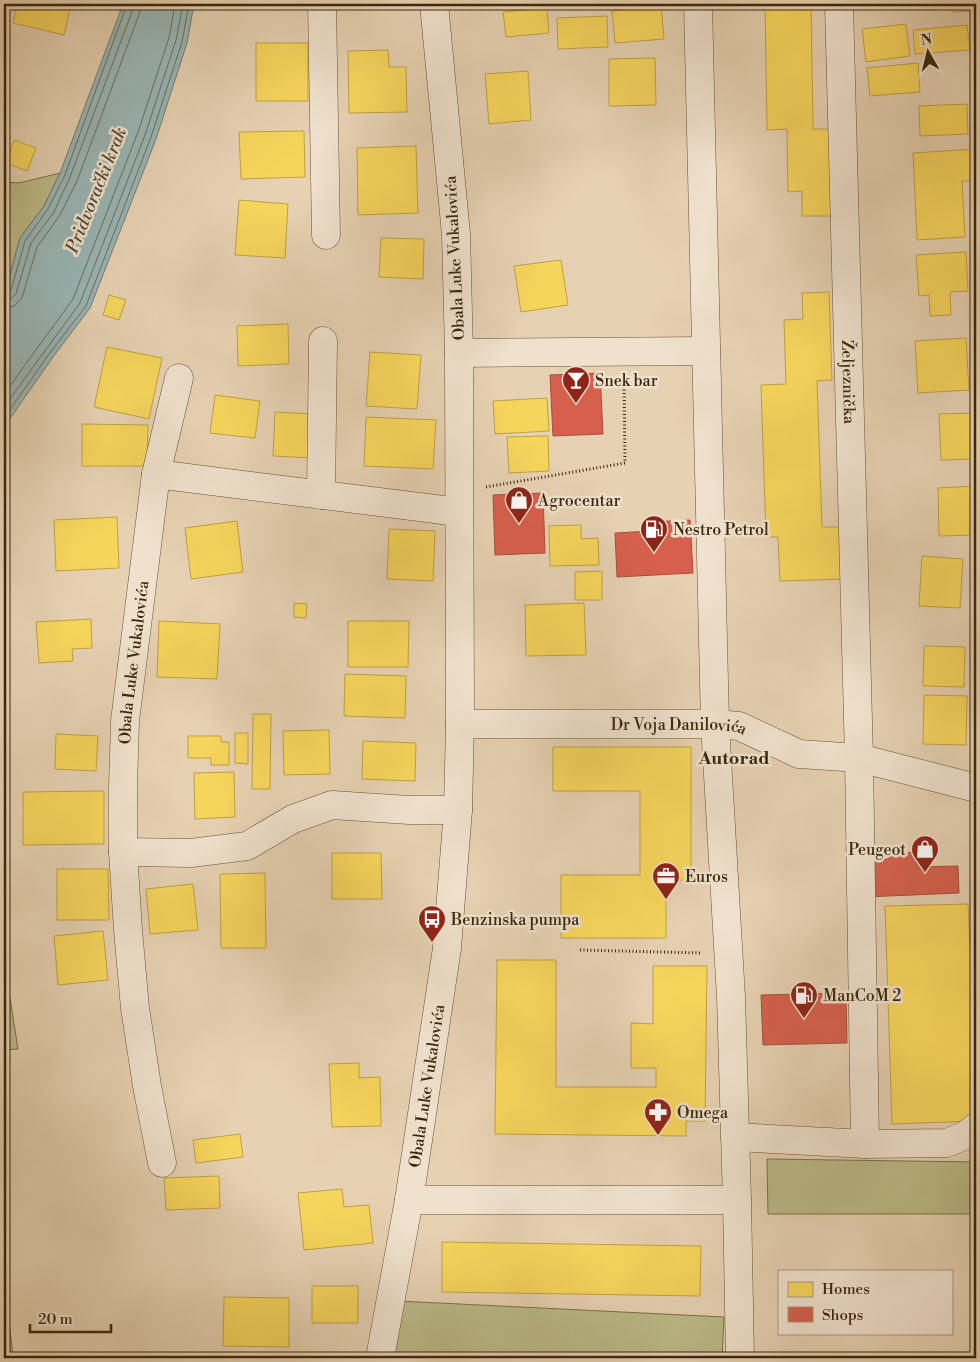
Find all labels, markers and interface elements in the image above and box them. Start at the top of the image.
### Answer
north arrow [902,28,952,78]
text: N [920,30,933,50]
water label: Pridvorački krak [60,124,132,257]
street label: Obala Luke Vukalovića [441,174,469,341]
street label: Željeznička [837,339,859,425]
bar icon: Snek bar [561,365,591,404]
place label: Snek bar [595,371,658,391]
shop icon: Agrocentar [504,485,534,524]
place label: Agrocentar [537,491,621,511]
fuel station icon: Nestro Petrol [639,514,669,553]
place label: Nestro Petrol [673,520,769,540]
street label: Obala Luke Vukalovića [115,579,154,745]
street label: Dr Voja Danilovića [611,715,751,740]
district label: Autorad [697,747,770,770]
shop icon: Peugeot [910,834,940,873]
place label: Peugeot [848,840,906,860]
office icon: Euros [651,861,681,900]
place label: Euros [685,867,728,887]
bus stop icon: Benzinska pumpa [417,904,447,943]
place label: Benzinska pumpa [450,910,580,930]
fuel station icon: ManCoM 2 [789,980,819,1019]
place label: ManCoM 2 [823,986,901,1006]
street label: Obala Luke Vukalovića [405,1002,450,1169]
pharmacy icon: Omega [643,1097,673,1136]
place label: Omega [677,1103,729,1123]
legend [778,1270,952,1334]
text: Homes [822,1280,870,1299]
scale bar [30,1302,111,1334]
text: Shops [822,1306,863,1325]
text: 20 m [38,1310,73,1329]

